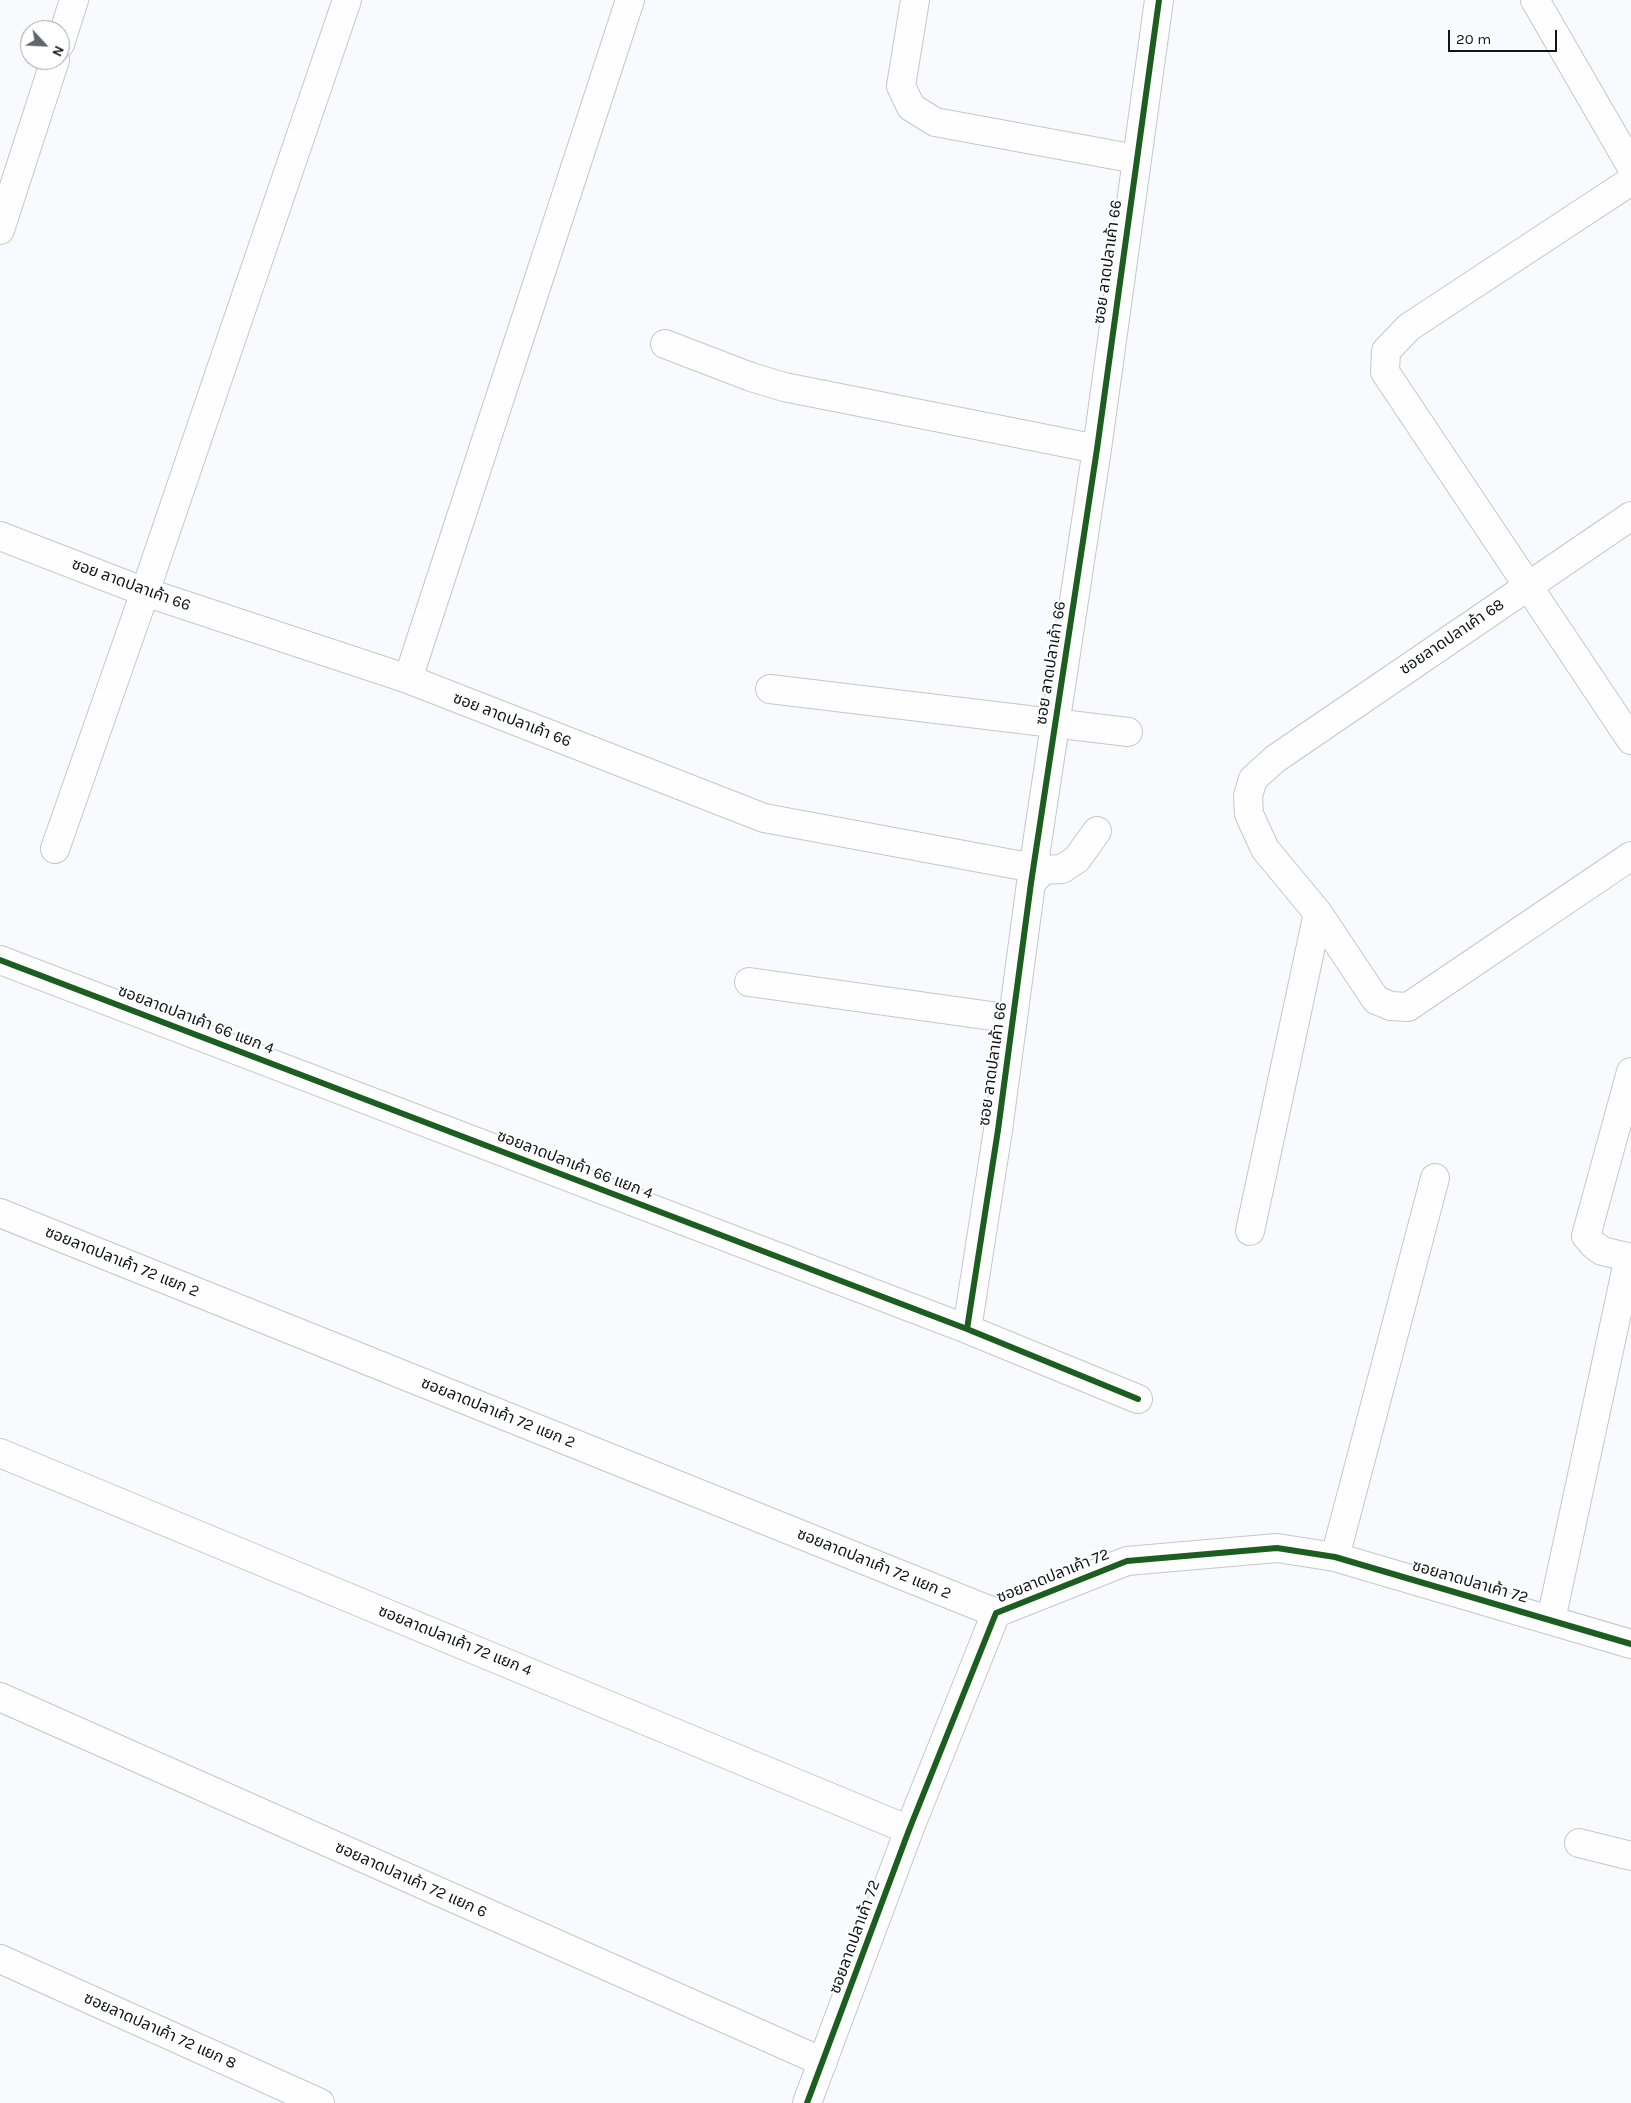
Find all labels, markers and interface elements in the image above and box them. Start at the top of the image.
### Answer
north arrow [20,20,70,70]
scale bar [1451,20,1560,52]
text: 20 m [1456,30,1491,48]
text: N [48,43,68,59]
street label: ซอย ลาดปลาเค้า 66 [1090,199,1126,325]
street label: ซอย ลาดปลาเค้า 66 [69,555,193,615]
street label: ซอยลาดปลาเค้า 68 [1396,595,1508,679]
street label: ซอย ลาดปลาเค้า 66 [1032,600,1070,726]
street label: ซอย ลาดปลาเค้า 66 [450,689,574,751]
street label: ซอยลาดปลาเค้า 66 แยก 4 [115,981,277,1059]
street label: ซอย ลาดปลาเค้า 66 [975,1001,1011,1127]
street label: ซอยลาดปลาเค้า 66 แยก 4 [494,1126,656,1204]
street label: ซอยลาดปลาเค้า 72 แยก 2 [42,1222,202,1302]
street label: ซอยลาดปลาเค้า 72 แยก 2 [418,1373,578,1453]
street label: ซอยลาดปลาเค้า 72 แยก 2 [794,1524,954,1604]
street label: ซอยลาดปลาเค้า 72 [994,1545,1112,1607]
street label: ซอยลาดปลาเค้า 72 [1410,1556,1530,1608]
street label: ซอยลาดปลาเค้า 72 แยก 4 [375,1601,535,1681]
street label: ซอยลาดปลาเค้า 72 แยก 6 [332,1838,490,1922]
street label: ซอยลาดปลาเค้า 72 [825,1877,885,1997]
street label: ซอยลาดปลาเค้า 72 แยก 8 [81,1989,239,2073]

